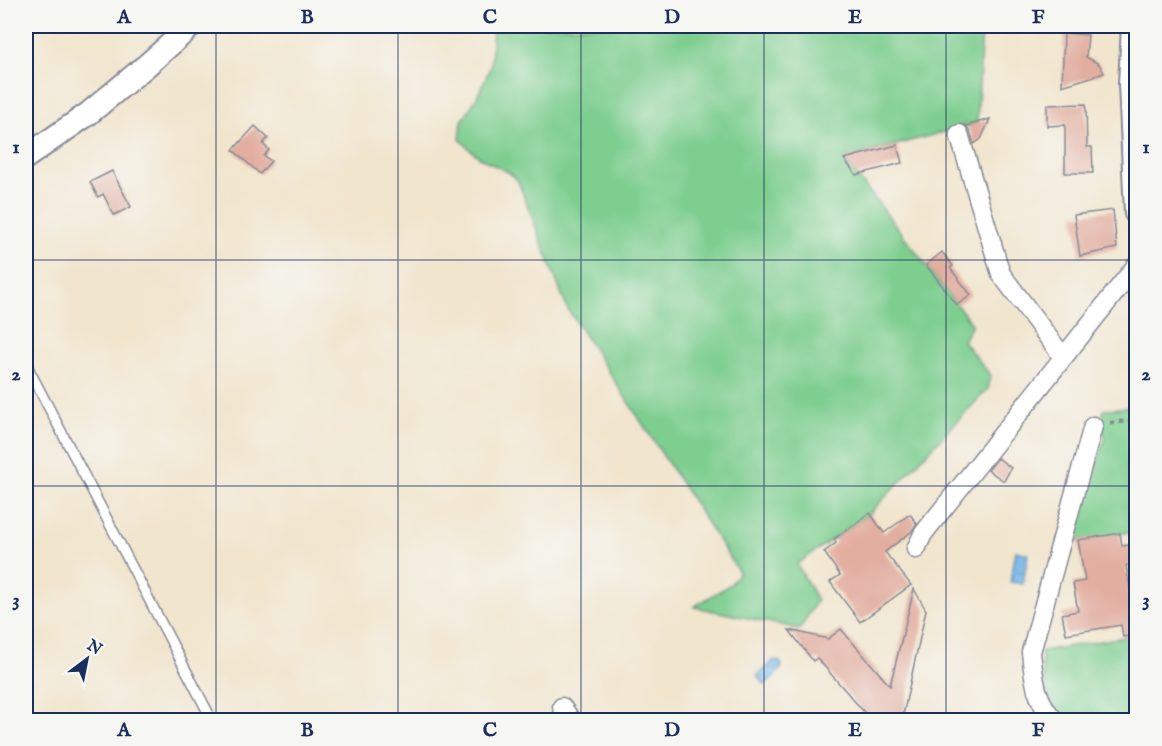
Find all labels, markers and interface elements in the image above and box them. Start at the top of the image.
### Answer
text: A [116,5,132,30]
text: B [300,5,314,30]
text: C [483,5,497,30]
text: D [664,5,680,30]
text: E [848,5,862,30]
text: F [1032,5,1045,30]
text: 1 [12,135,20,160]
text: 1 [1142,135,1150,160]
text: 2 [11,362,21,387]
text: 2 [1141,362,1151,387]
text: 3 [12,588,20,613]
text: 3 [1142,588,1150,613]
north arrow [57,629,117,689]
text: N [82,635,105,660]
text: A [116,718,132,743]
text: B [300,718,314,743]
text: C [483,718,497,743]
text: D [664,718,680,743]
text: E [848,718,862,743]
text: F [1032,718,1045,743]

